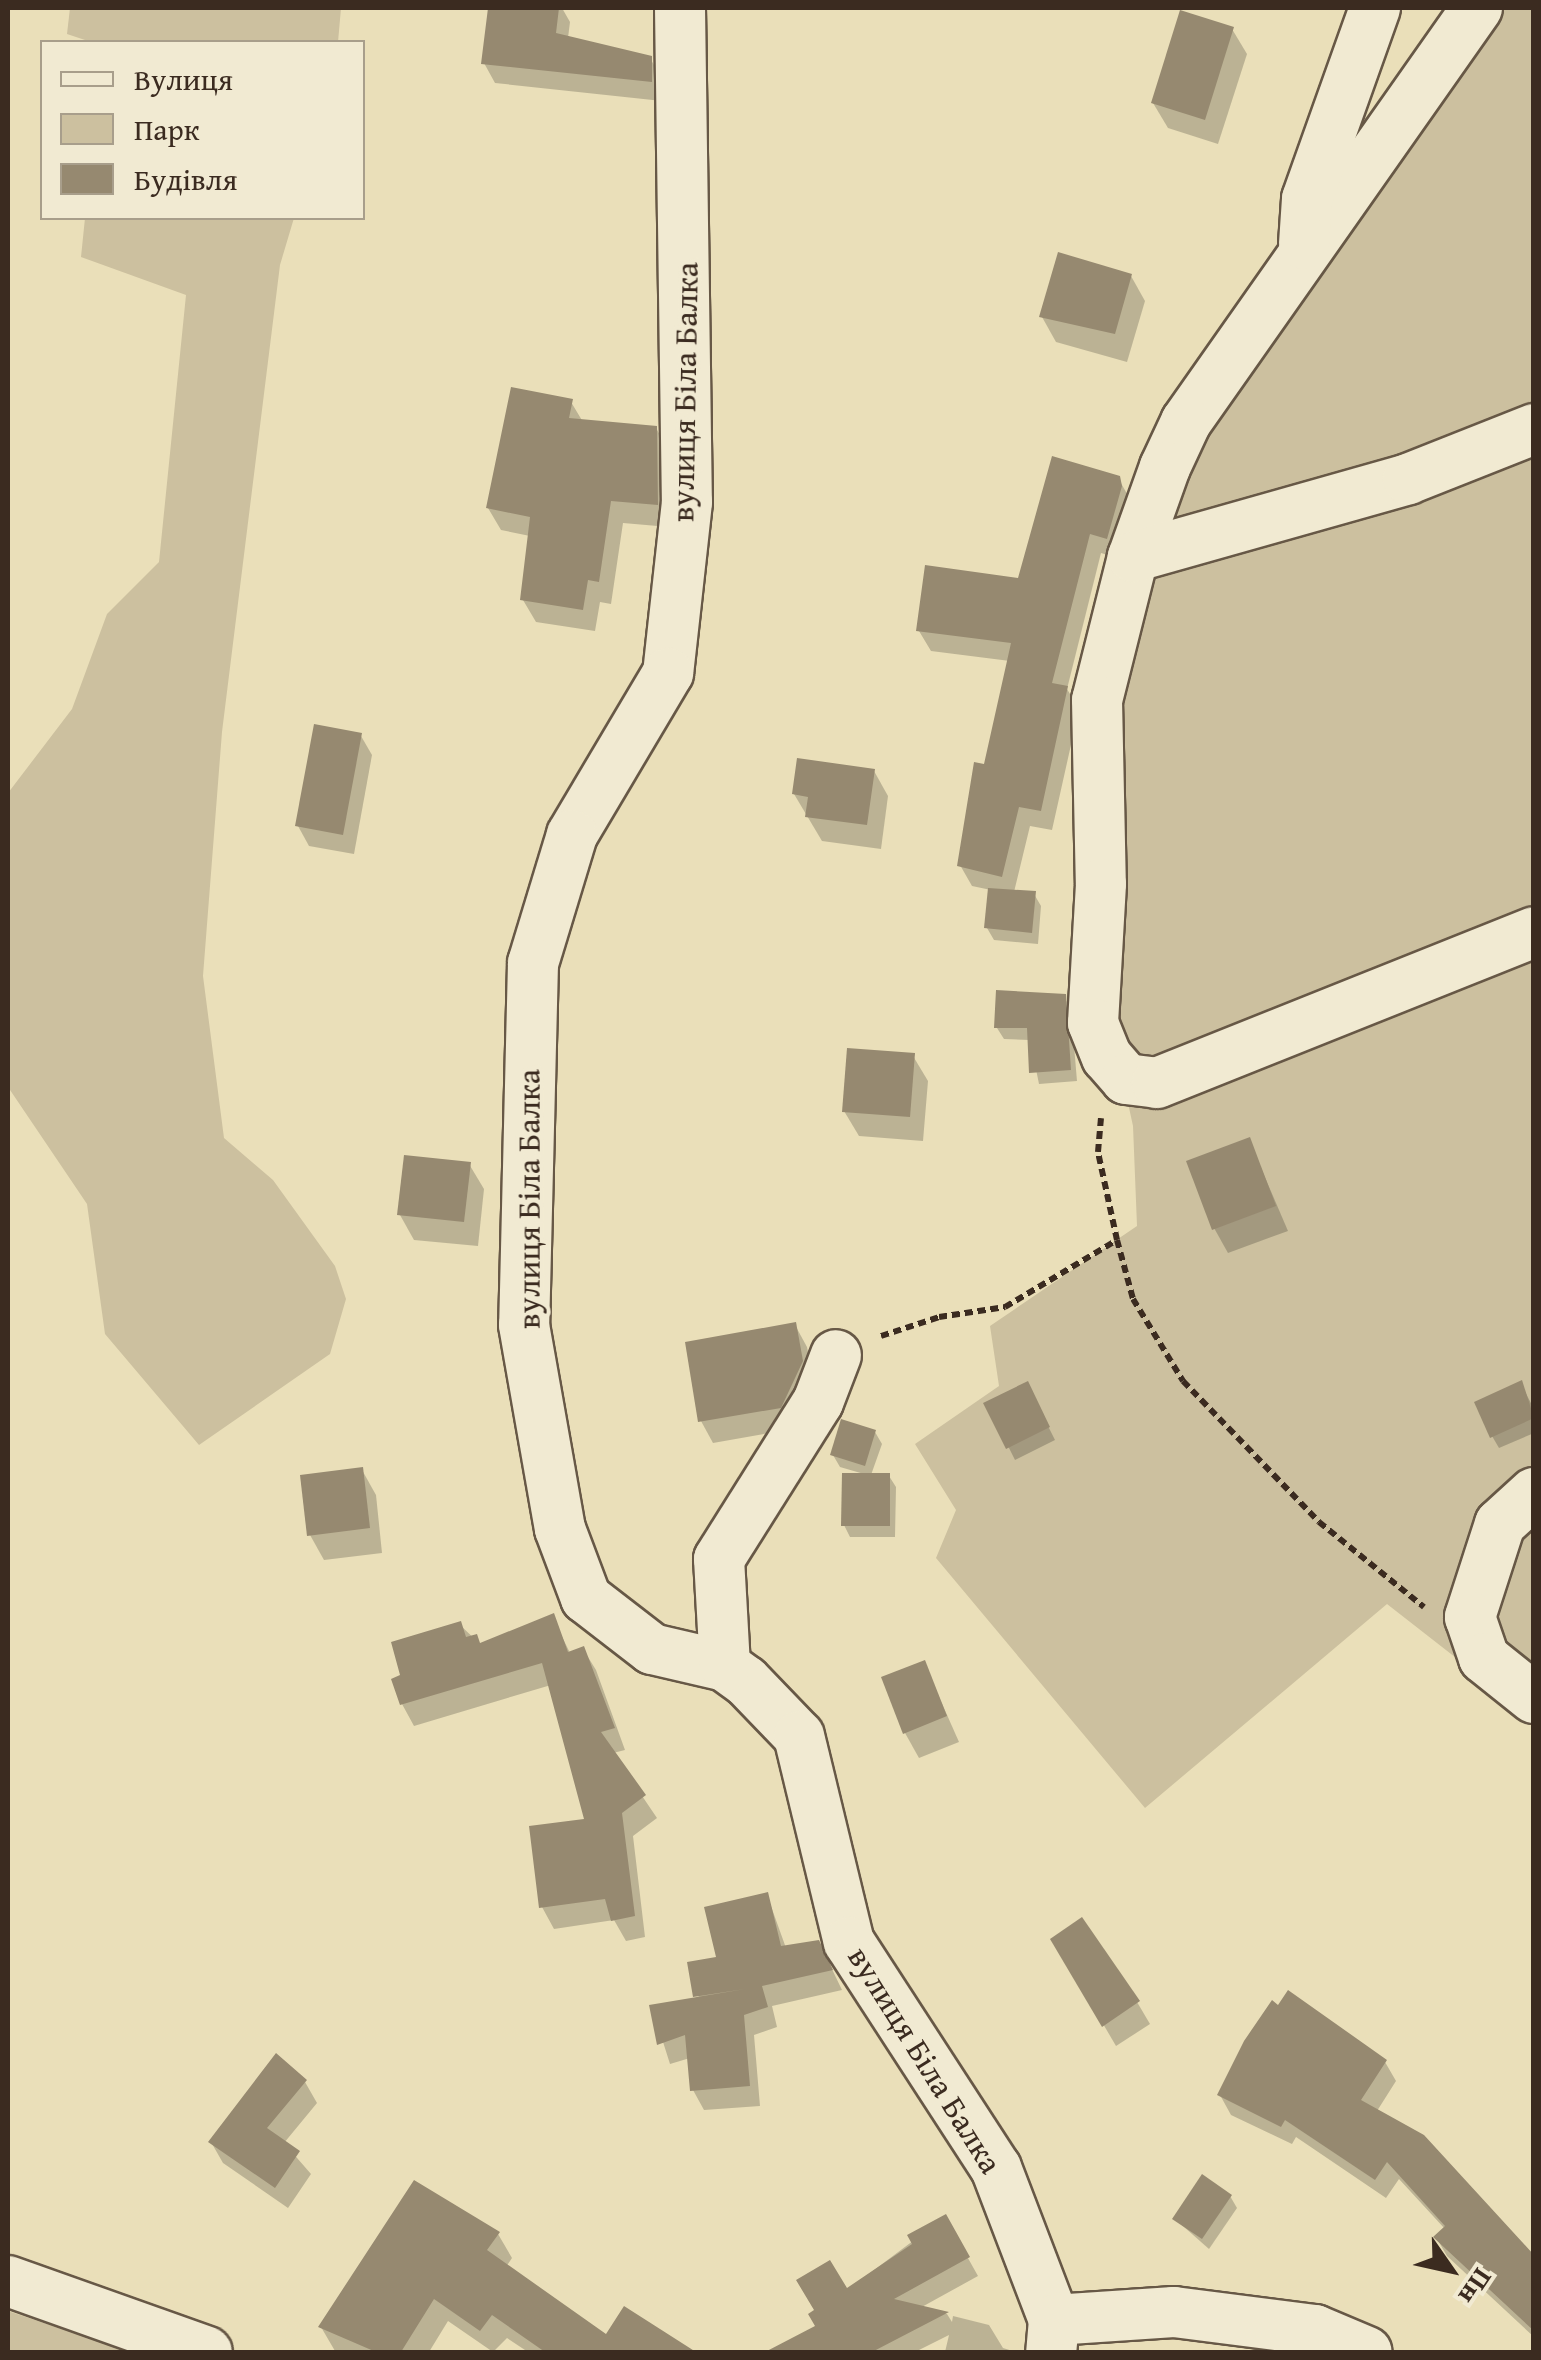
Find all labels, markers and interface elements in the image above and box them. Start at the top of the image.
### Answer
legend [40,40,365,220]
text: Вулиця [134,57,233,101]
text: Парк [134,107,200,151]
text: Будівля [134,157,237,201]
street label: вулиця Біла Балка [664,262,706,522]
street label: вулиця Біла Балка [510,1069,548,1329]
street label: вулиця Біла Балка [840,1940,1010,2180]
north arrow [1401,2220,1501,2320]
text: Пн [1449,2261,1503,2313]

